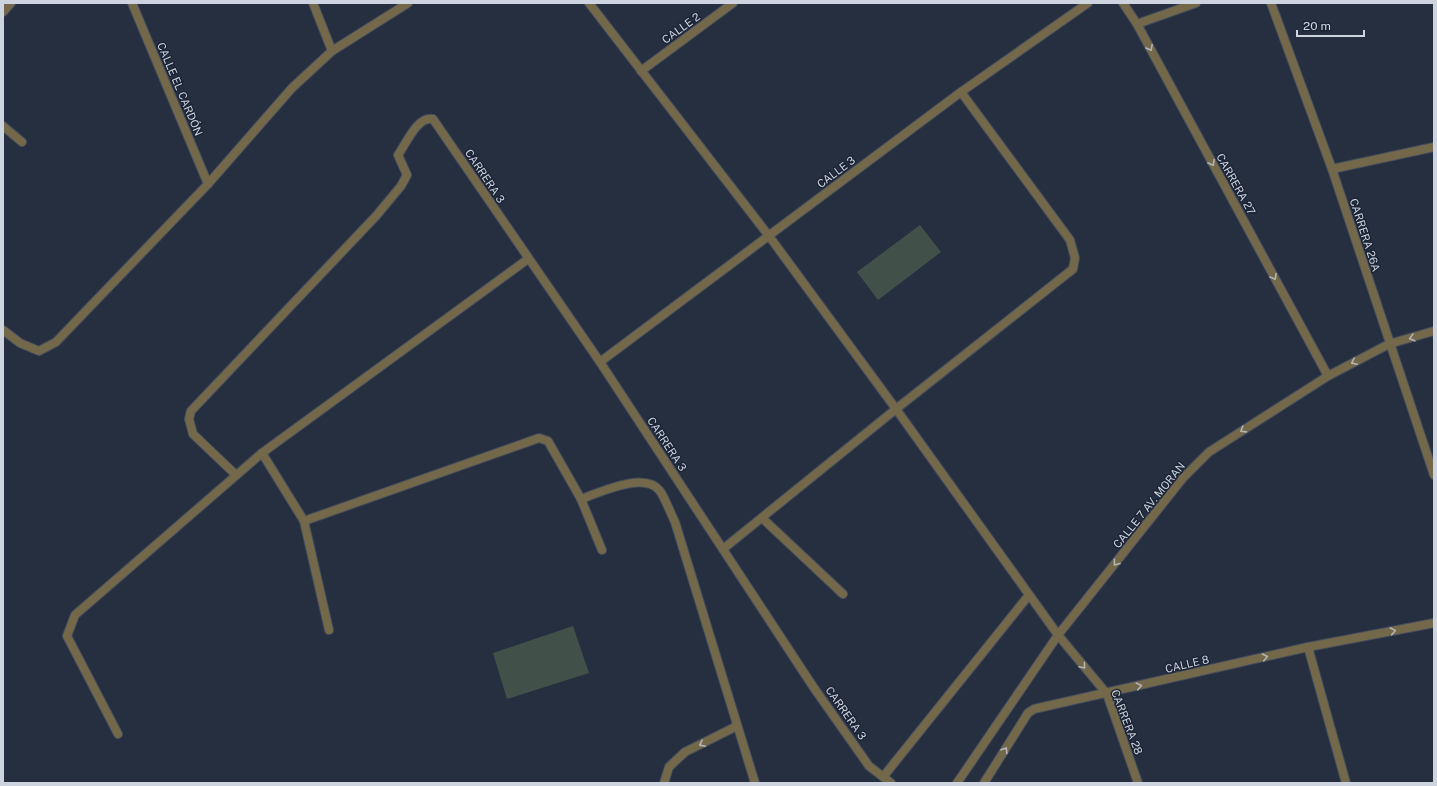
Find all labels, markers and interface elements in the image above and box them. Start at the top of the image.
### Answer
street label: CALLE 2 [660,10,703,46]
scale bar [1297,12,1364,38]
text: 20 m [1303,19,1331,33]
street label: CALLE EL CARDÓN [155,40,206,137]
one-way arrow [1145,44,1153,52]
street label: CARRERA 3 [463,147,507,205]
street label: CARRERA 27 [1214,151,1258,217]
street label: CALLE 3 [815,154,857,190]
one-way arrow [1207,158,1215,166]
street label: CARRERA 26A [1348,197,1383,273]
one-way arrow [1270,273,1277,280]
one-way arrow [1408,333,1415,342]
one-way arrow [1351,357,1359,365]
street label: CARRERA 3 [645,415,689,473]
one-way arrow [1241,425,1248,432]
street label: CALLE 7 AV. MORAN [1111,460,1187,550]
one-way arrow [1113,558,1120,565]
one-way arrow [1390,627,1396,636]
street label: CALLE 8 [1164,653,1210,675]
one-way arrow [1262,654,1269,662]
one-way arrow [1079,661,1086,668]
one-way arrow [1136,683,1142,691]
street label: CARRERA 3 [823,684,869,742]
street label: CARRERA 28 [1109,688,1145,756]
one-way arrow [699,739,706,746]
one-way arrow [1000,747,1008,754]

